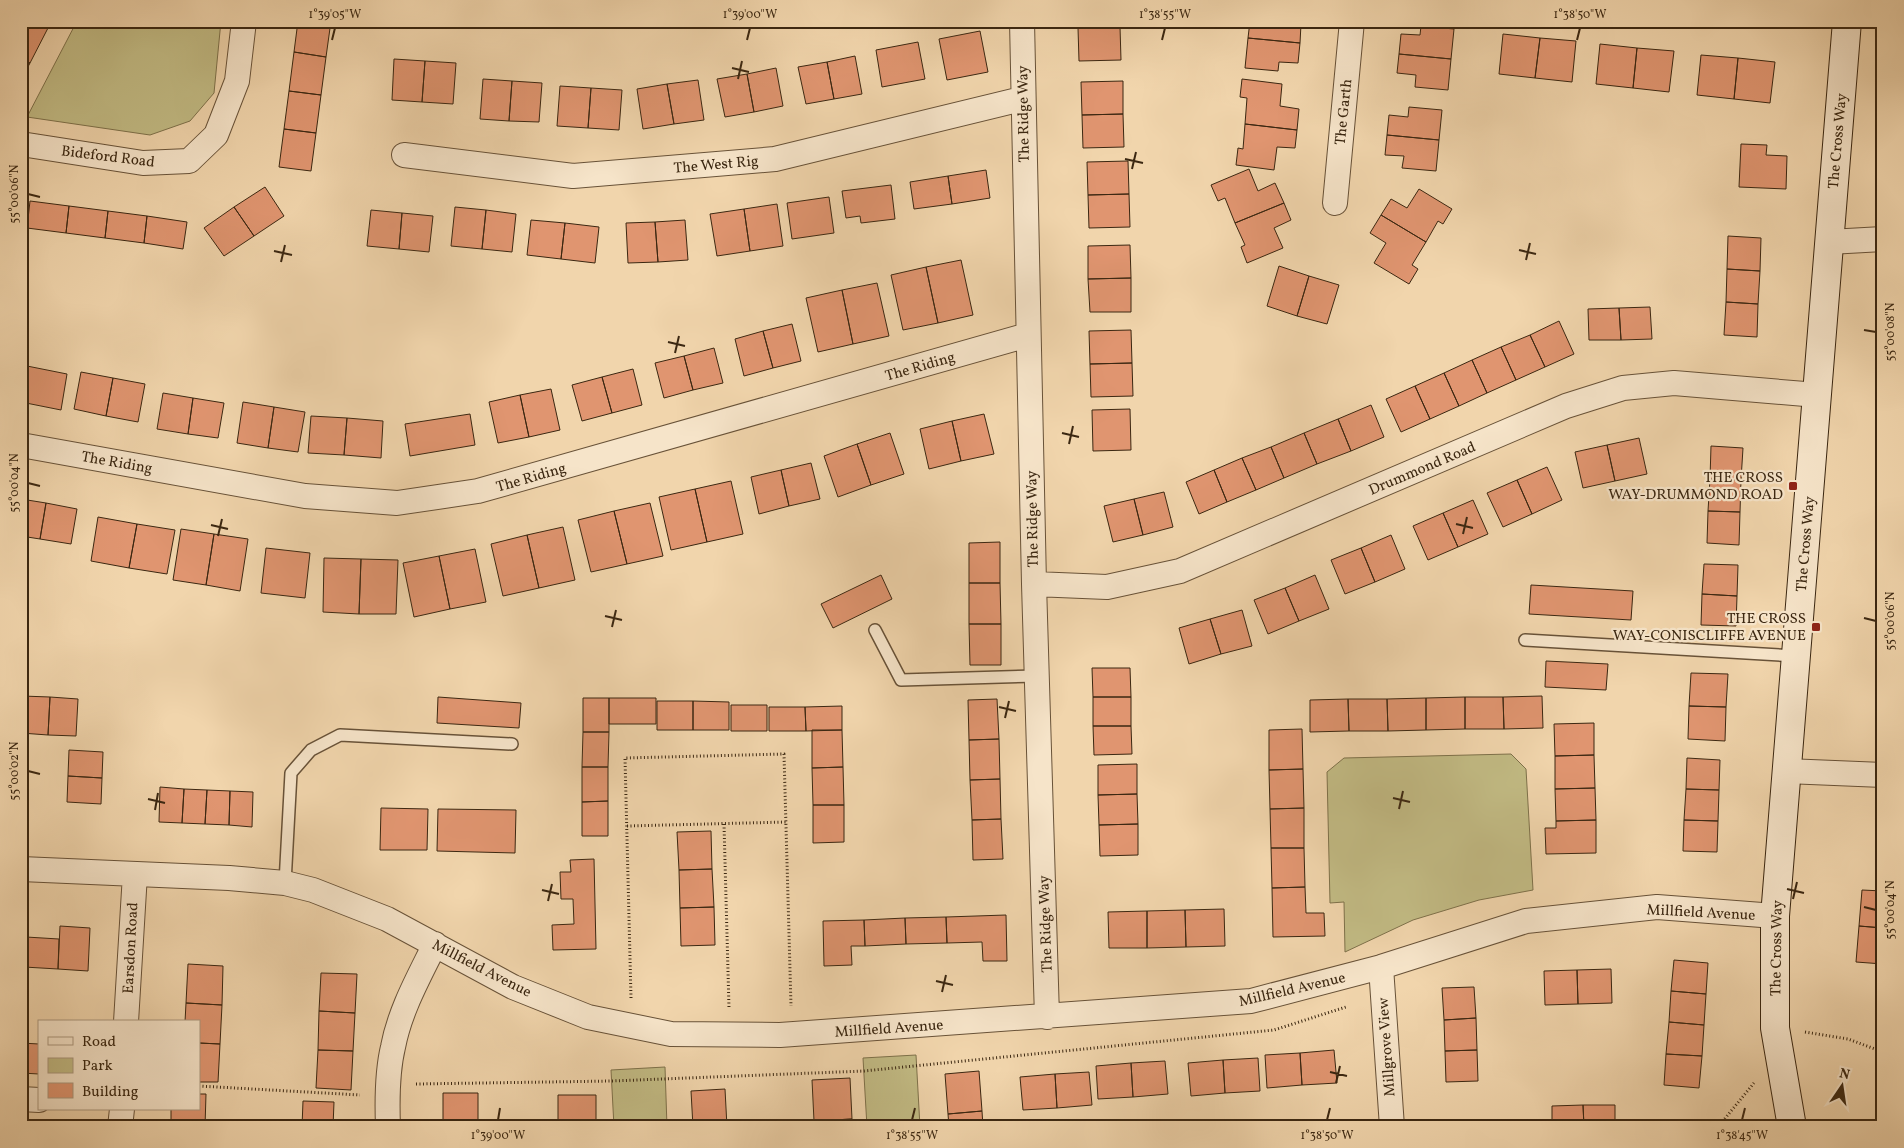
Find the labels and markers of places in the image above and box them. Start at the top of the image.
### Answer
place label: THE CROSS WAY-DRUMMOND ROAD [1608,468,1783,506]
marker: THE CROSS WAY-DRUMMOND ROAD [1787,480,1799,492]
place label: THE CROSS WAY-CONISCLIFFE AVENUE [1613,609,1806,647]
marker: THE CROSS WAY-CONISCLIFFE AVENUE [1810,621,1822,633]

